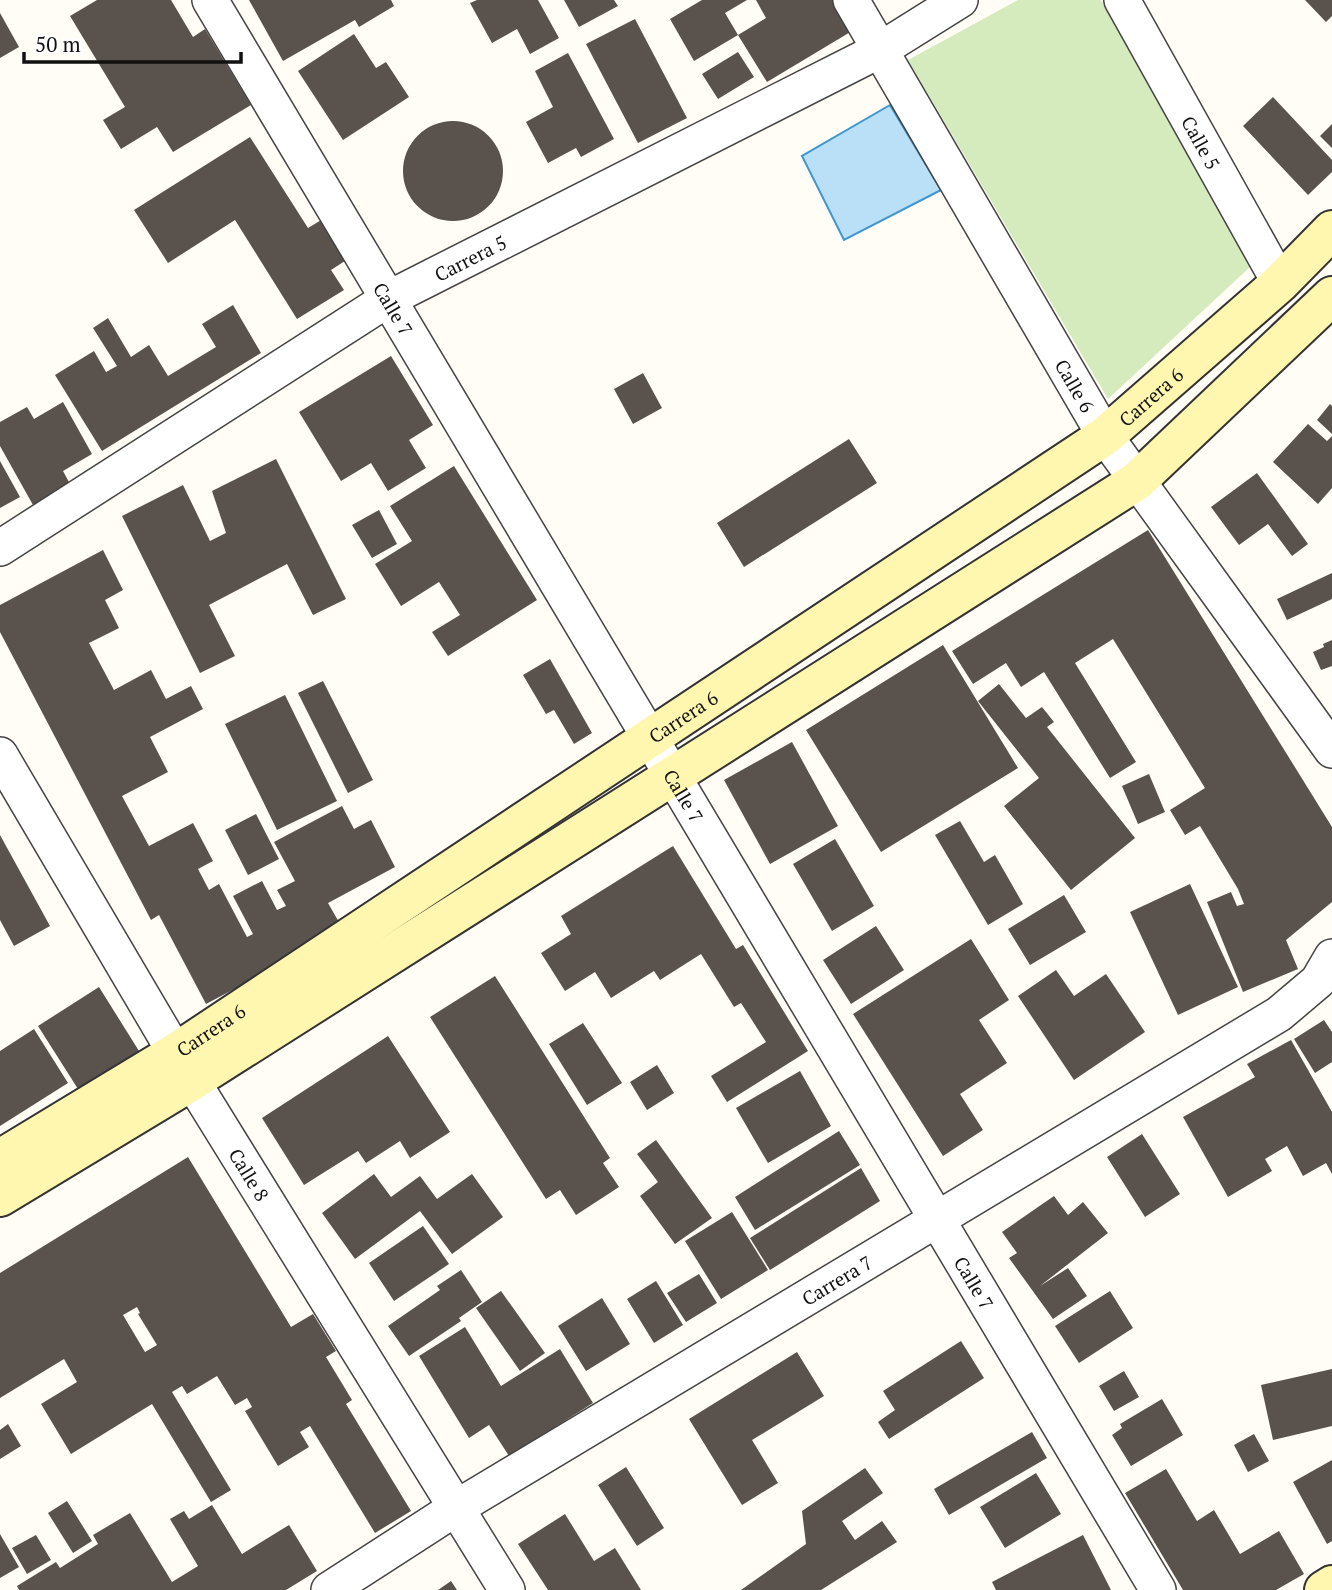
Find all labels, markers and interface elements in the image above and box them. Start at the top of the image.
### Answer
scale bar [24,21,242,65]
text: 50 m [35,30,81,58]
street label: Calle 5 [1176,111,1226,174]
street label: Carrera 5 [430,229,510,286]
street label: Calle 7 [368,277,419,340]
street label: Calle 6 [1050,354,1101,417]
street label: Carrera 6 [1113,361,1188,431]
street label: Carrera 6 [644,684,722,748]
street label: Calle 7 [659,764,710,827]
street label: Carrera 6 [171,998,250,1061]
street label: Calle 8 [224,1143,276,1205]
street label: Carrera 7 [797,1249,876,1310]
street label: Calle 7 [949,1251,1000,1314]

